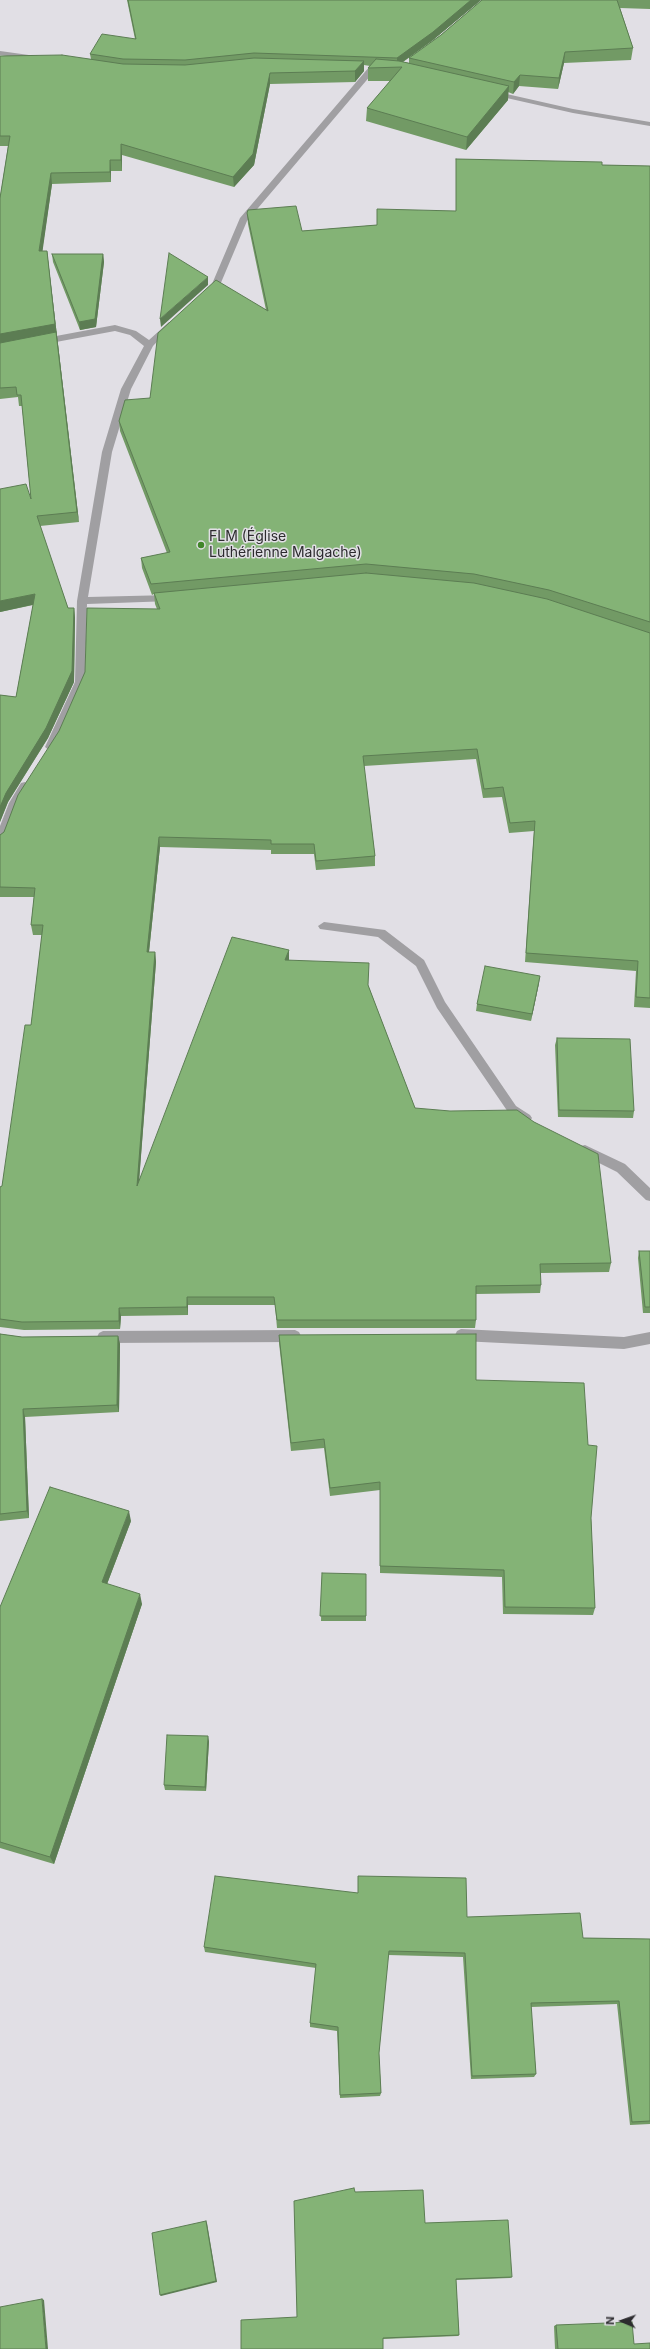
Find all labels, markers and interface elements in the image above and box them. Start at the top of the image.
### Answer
place label: FLM (Église Luthérienne Malgache) [209,529,362,562]
marker: FLM (Église Luthérienne Malgache) [196,540,206,550]
north arrow [602,2301,642,2341]
text: N [603,2316,617,2325]

